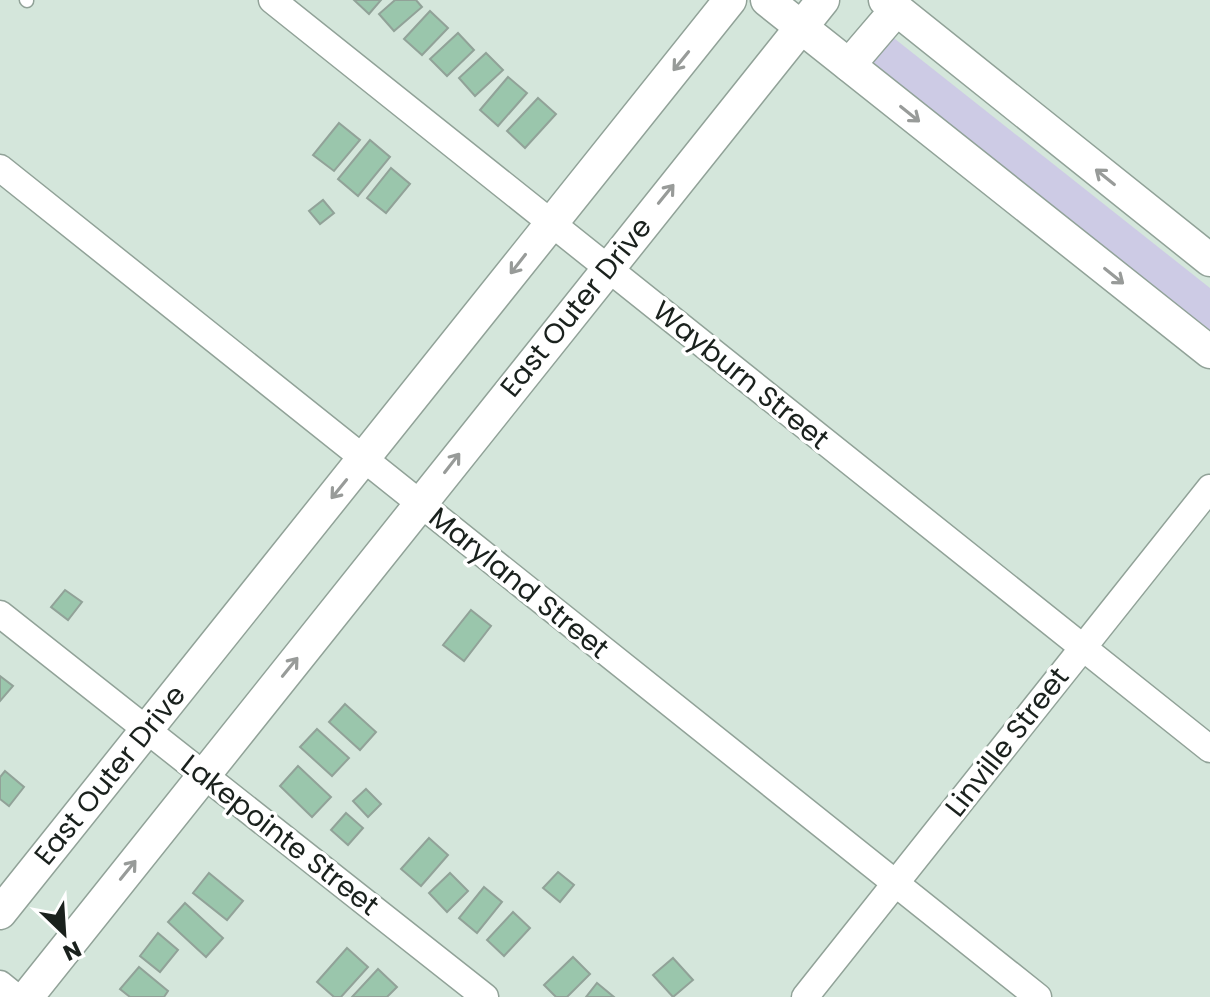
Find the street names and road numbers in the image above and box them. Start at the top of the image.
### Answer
street label: East Outer Drive [491,209,661,405]
street label: Wayburn Street [645,292,837,458]
street label: Maryland Street [421,498,617,668]
street label: Linville Street [936,659,1078,825]
street label: East Outer Drive [25,677,195,873]
street label: Lakepointe Street [173,745,387,925]

